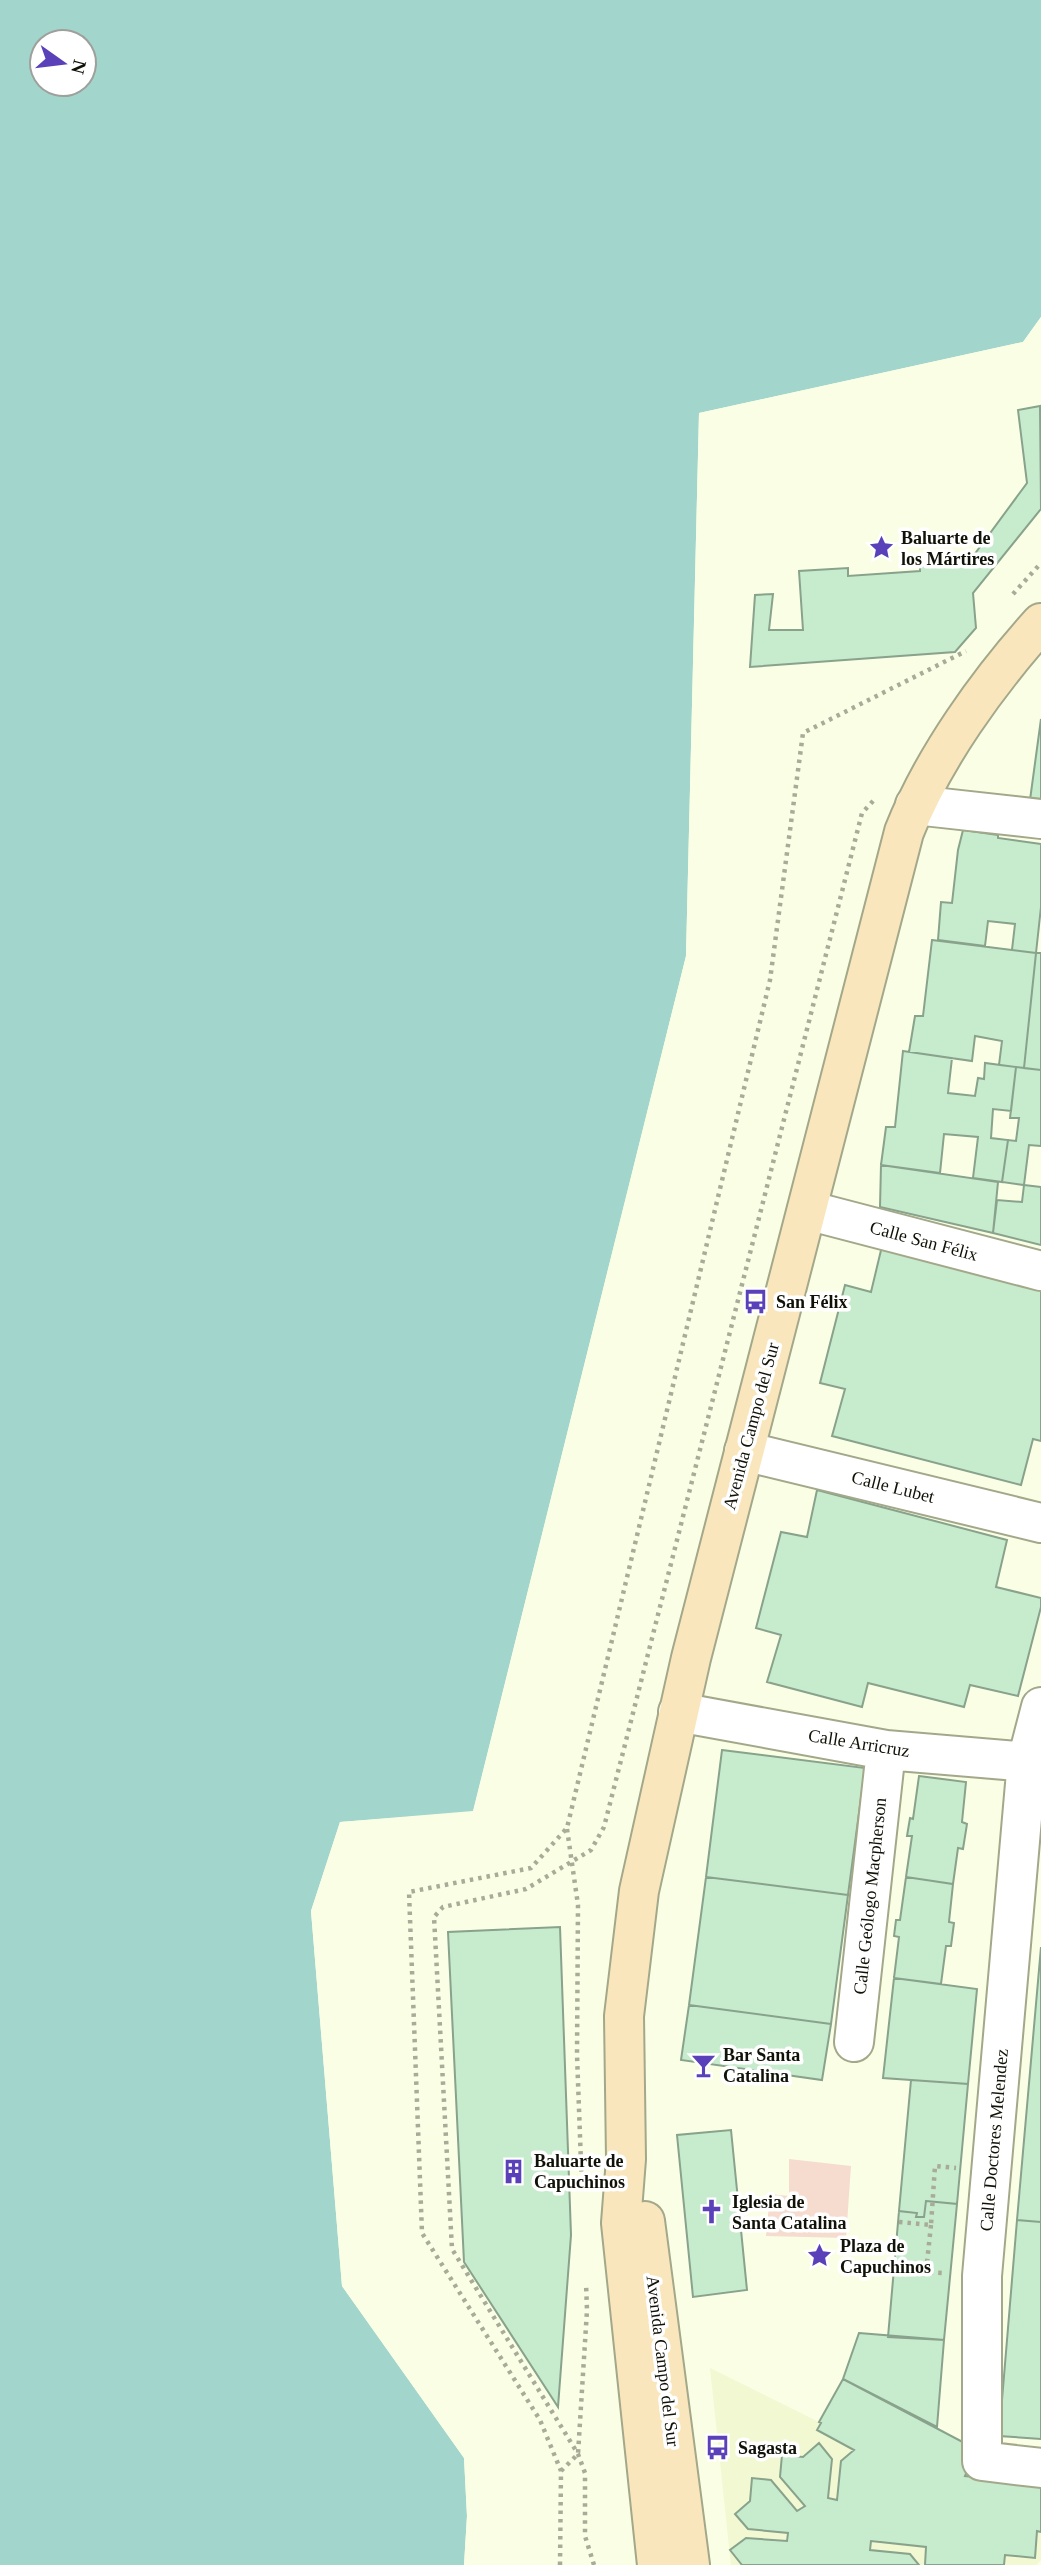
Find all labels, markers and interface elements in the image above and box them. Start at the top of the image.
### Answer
north arrow [28,28,98,98]
text: N [67,58,91,76]
place label: Baluarte de los Mártires [901,528,994,569]
place icon: Baluarte de los Mártires [867,534,895,562]
street label: Calle San Félix [868,1217,980,1265]
bus stop icon: San Félix [742,1288,770,1316]
place label: San Félix [776,1292,848,1312]
street label: Avenida Campo del Sur [719,1340,783,1512]
street label: Calle Lubet [850,1467,936,1507]
street label: Calle Arricruz [807,1725,911,1761]
street label: Calle Geólogo Macpherson [850,1797,890,1995]
place label: Bar Santa Catalina [723,2045,800,2086]
street label: Calle Doctores Melendez [976,2048,1012,2232]
bar icon: Bar Santa Catalina [689,2051,717,2079]
place label: Baluarte de Capuchinos [534,2151,625,2192]
building icon: Baluarte de Capuchinos [500,2157,528,2185]
place label: Iglesia de Santa Catalina [732,2192,847,2233]
church icon: Iglesia de Santa Catalina [698,2198,726,2226]
place label: Plaza de Capuchinos [840,2236,931,2277]
place icon: Plaza de Capuchinos [806,2242,834,2270]
street label: Avenida Campo del Sur [643,2274,683,2448]
bus stop icon: Sagasta [704,2434,732,2462]
place label: Sagasta [738,2438,797,2458]

